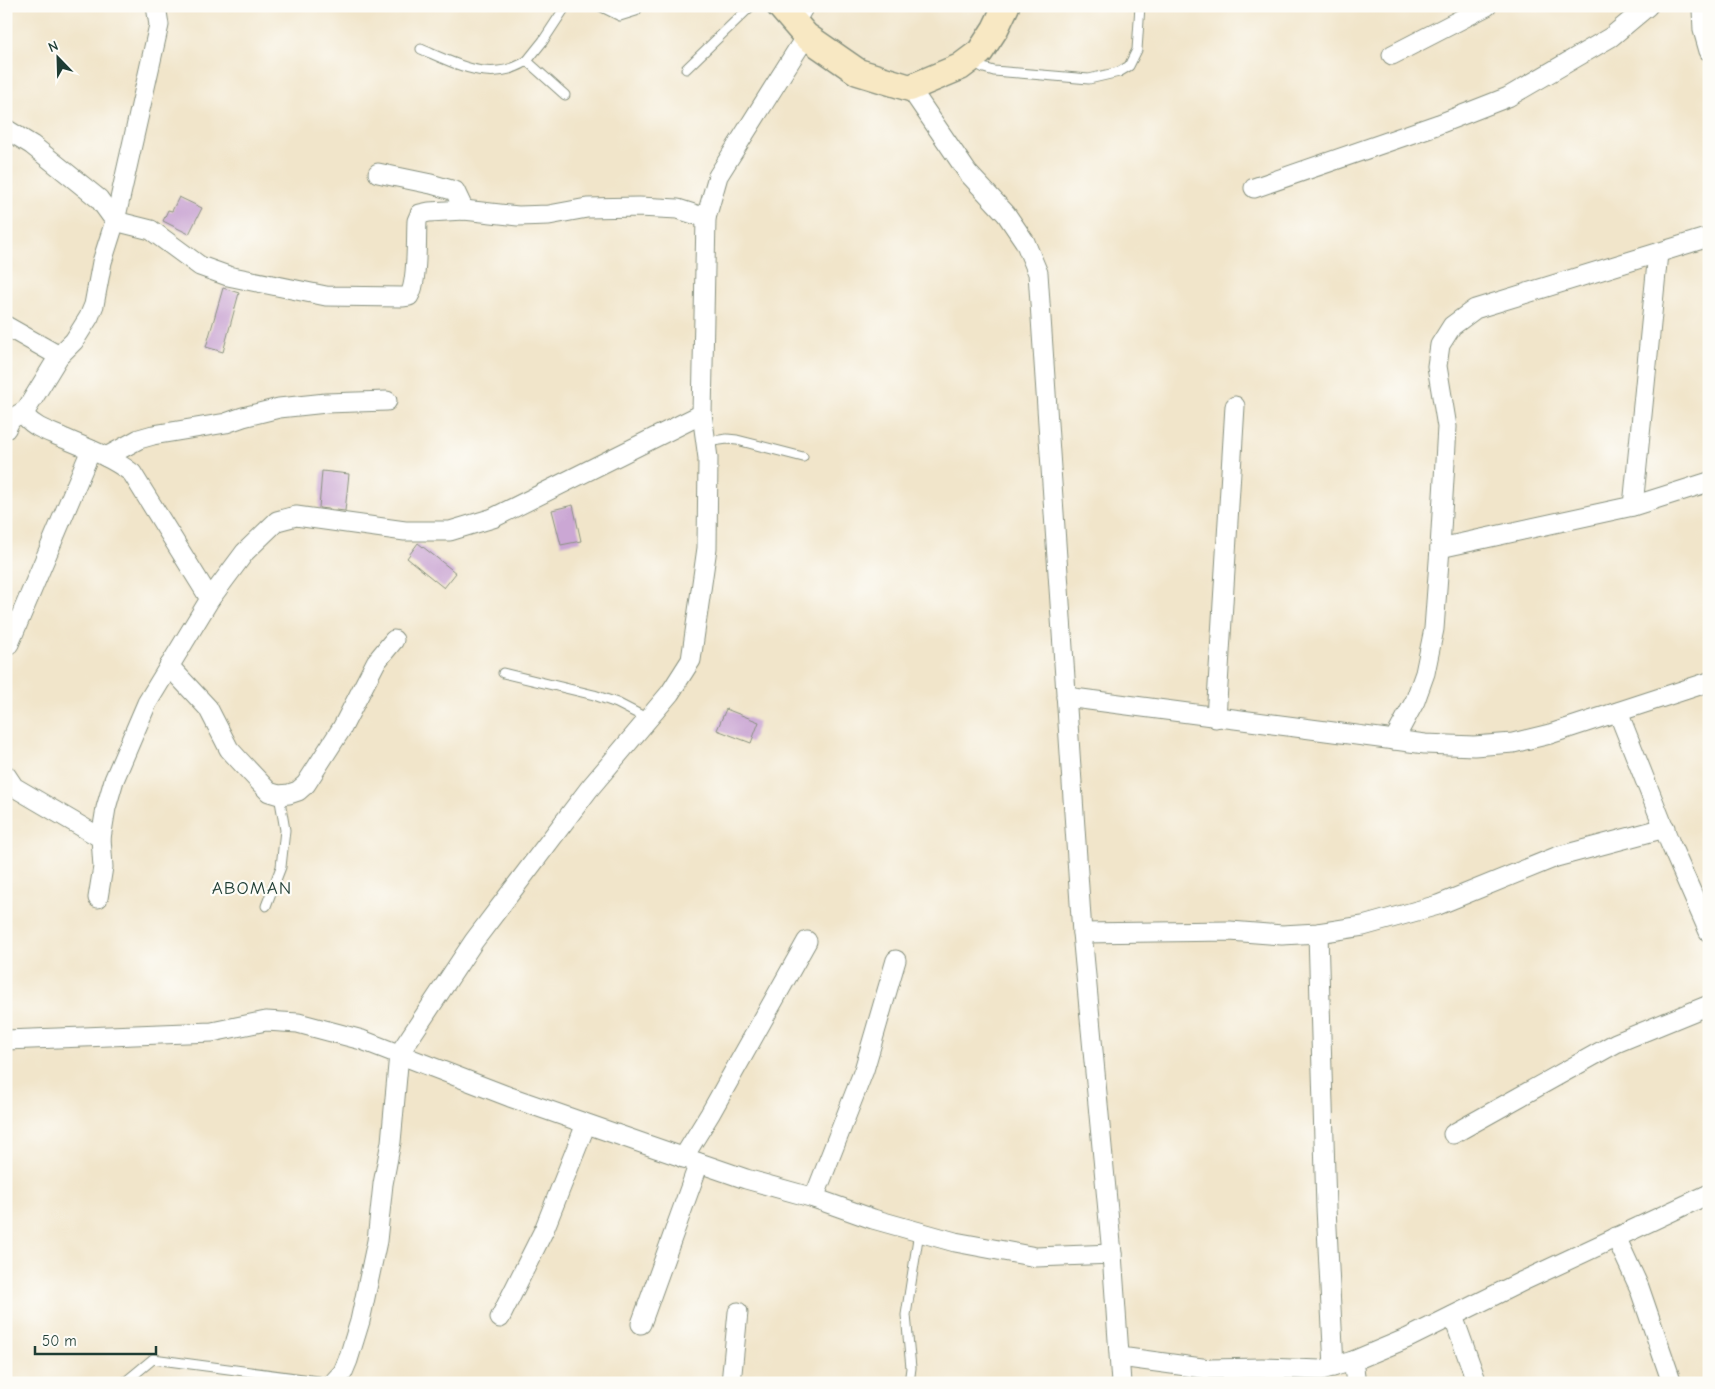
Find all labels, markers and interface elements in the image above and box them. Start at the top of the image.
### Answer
north arrow [32,32,82,82]
text: N [46,37,61,56]
district label: ABOMAN [212,877,292,899]
scale bar [35,1324,156,1356]
text: 50 m [42,1332,77,1350]

